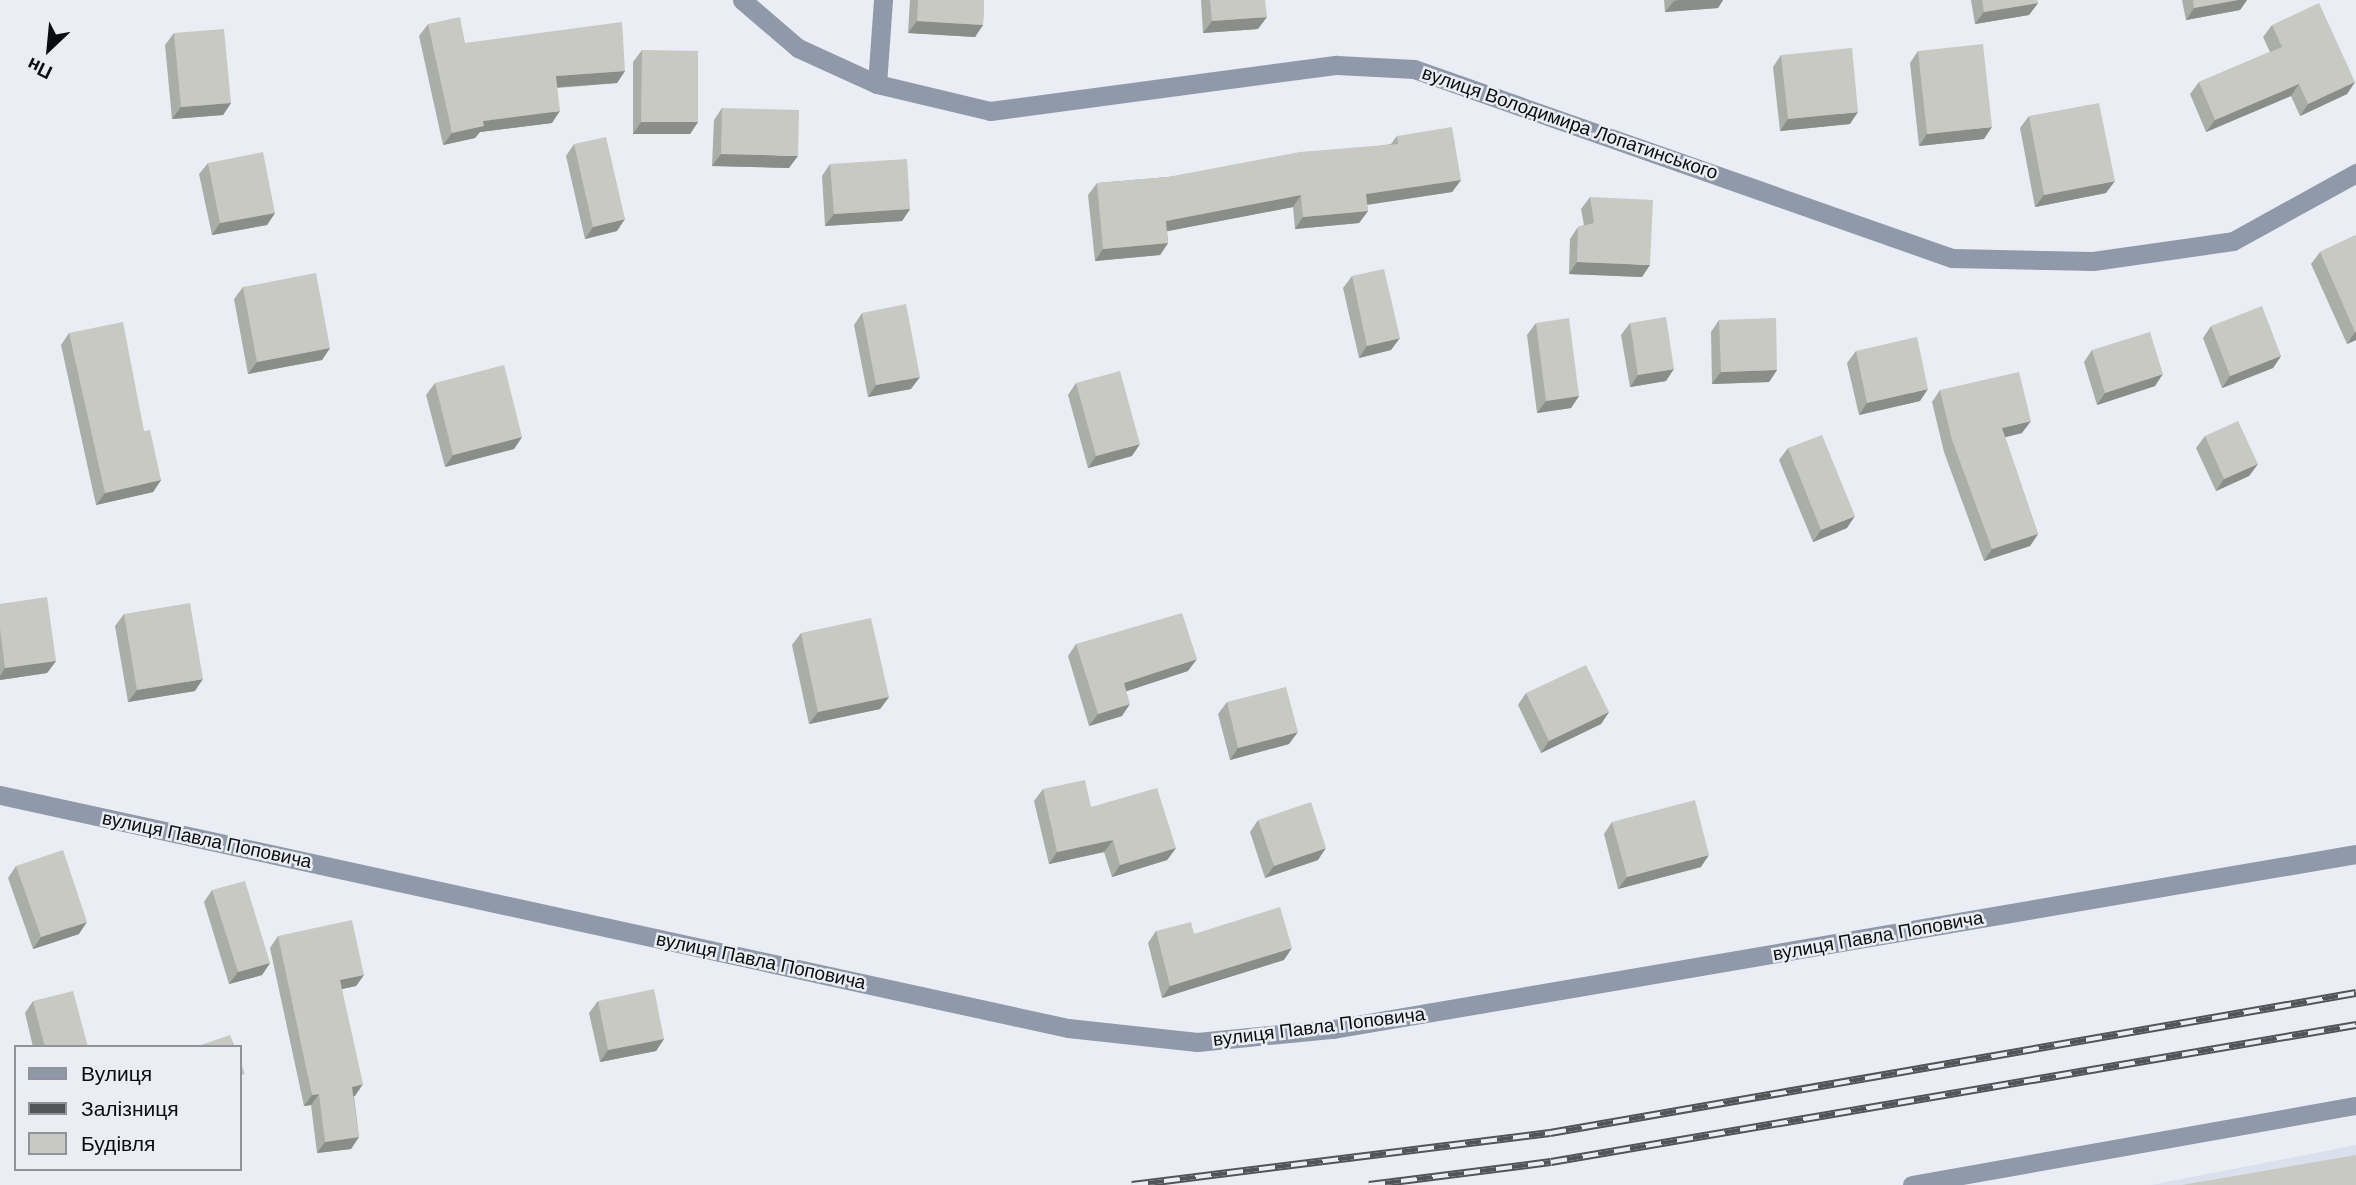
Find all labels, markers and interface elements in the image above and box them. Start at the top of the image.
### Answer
north arrow [14,14,84,84]
text: Пн [23,52,56,85]
street label: вулиця Володимира Лопатинського [1419,62,1721,184]
street label: вулиця Павла Поповича [100,807,314,873]
street label: вулиця Павла Поповича [1771,906,1985,966]
street label: вулиця Павла Поповича [654,928,868,994]
street label: вулиця Павла Поповича [1212,1003,1426,1051]
legend [14,1045,242,1171]
text: Вулиця [81,1060,152,1088]
text: Залізниця [81,1095,179,1123]
text: Будівля [81,1130,155,1158]

